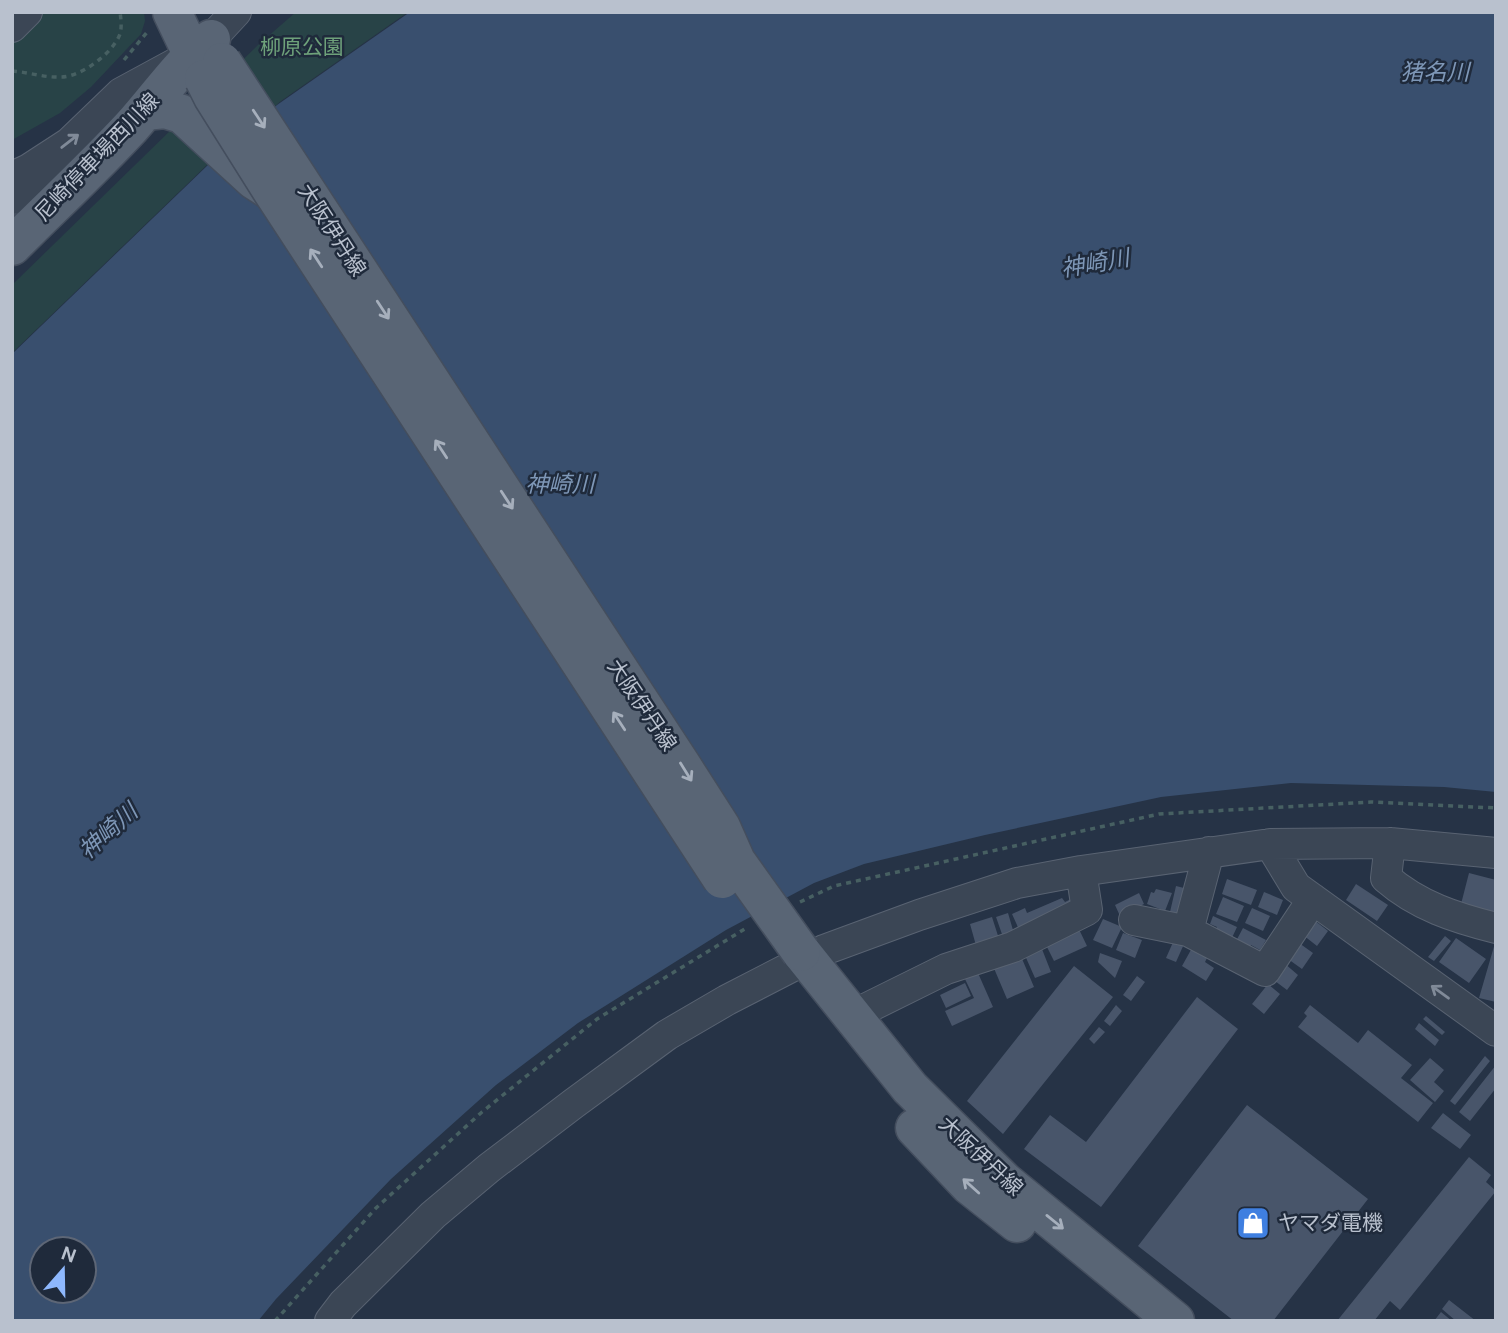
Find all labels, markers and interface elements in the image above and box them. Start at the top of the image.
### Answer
park label: 柳原公園 [260,33,344,61]
water label: 猪名川 [1401,57,1473,87]
street label: 尼崎停車場西川線 [29,87,165,227]
one-way arrow [252,109,267,128]
one-way arrow [60,133,78,148]
street label: 大阪伊丹線 [292,178,372,282]
water label: 神崎川 [1058,242,1135,284]
one-way arrow [309,249,323,269]
one-way arrow [377,299,391,319]
one-way arrow [434,439,448,459]
water label: 神崎川 [526,469,598,499]
one-way arrow [501,490,515,510]
street label: 大阪伊丹線 [601,654,683,756]
one-way arrow [612,712,626,731]
one-way arrow [680,762,694,782]
water label: 神崎川 [72,795,146,865]
one-way arrow [1431,984,1450,999]
street label: 大阪伊丹線 [933,1110,1029,1202]
one-way arrow [962,1178,980,1194]
shop icon: ヤマダ電機 [1234,1204,1272,1242]
place label: ヤマダ電機 [1278,1209,1383,1237]
one-way arrow [1045,1214,1063,1230]
north arrow [28,1235,98,1305]
text: N [58,1240,79,1269]

